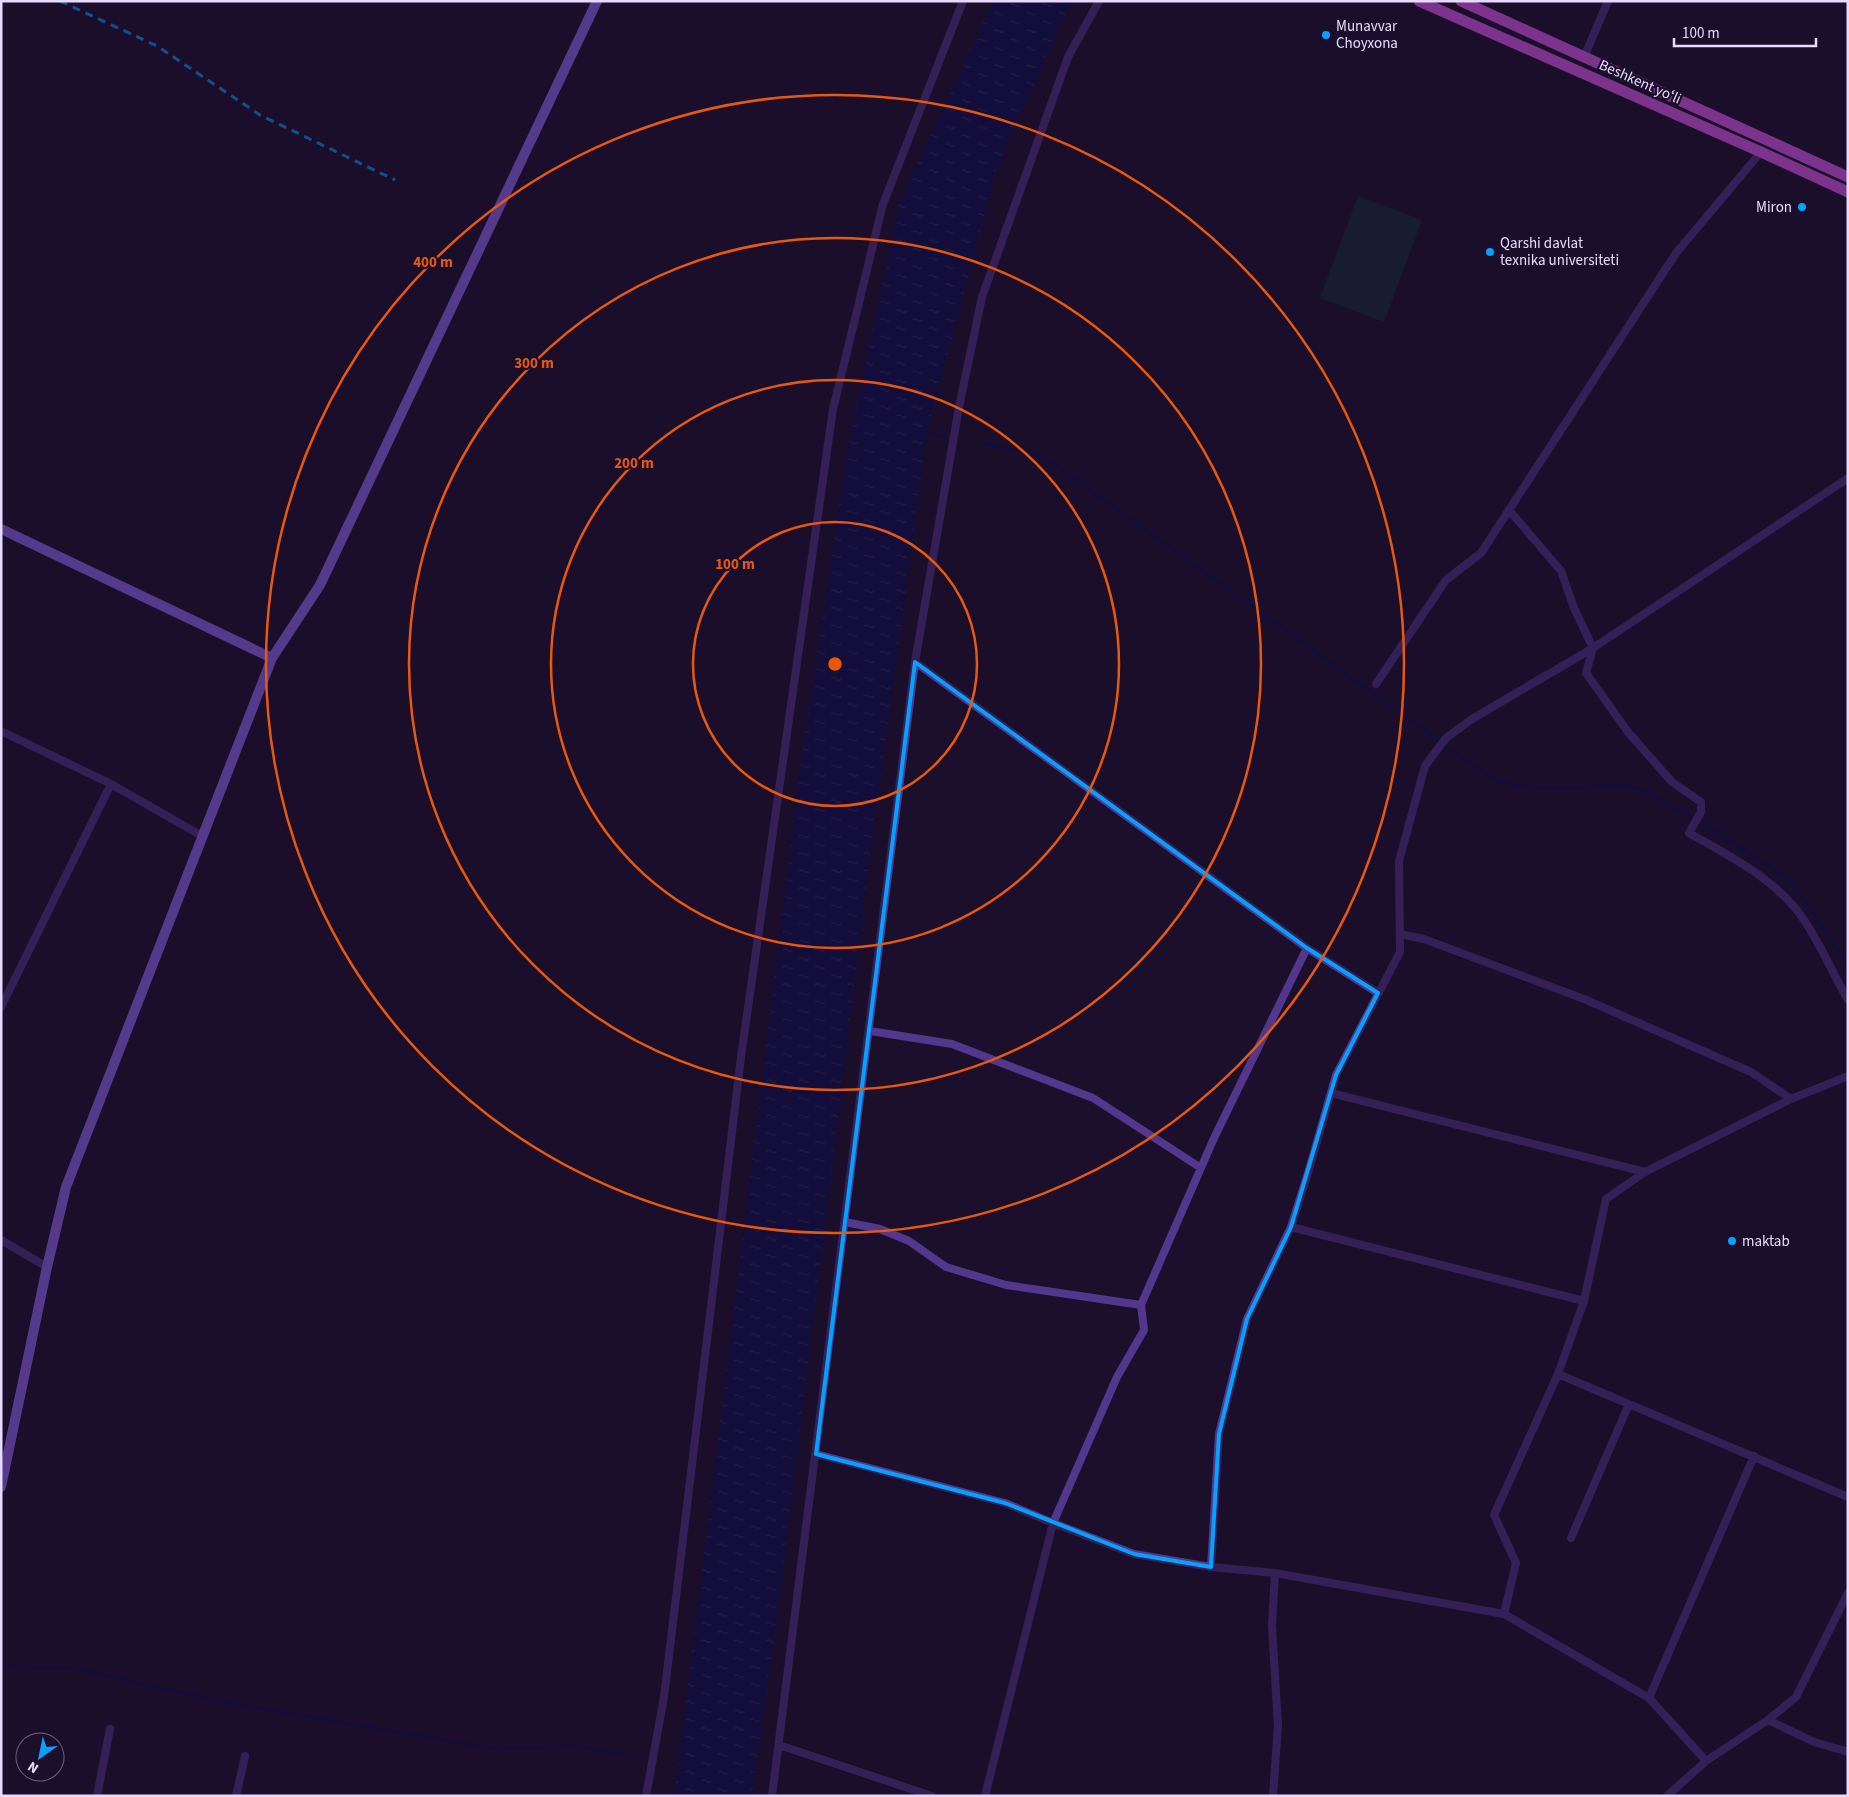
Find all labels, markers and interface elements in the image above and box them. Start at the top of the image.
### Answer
scale bar [1674,15,1816,47]
place label: Munavvar Choyxona [1336,16,1398,54]
text: 100 m [1682,23,1720,44]
marker: Munavvar Choyxona [1320,29,1332,41]
street label: Beshkent yoʻli [1596,55,1684,109]
place label: Miron [1756,197,1792,218]
marker: Miron [1796,201,1808,213]
place label: Qarshi davlat texnika universiteti [1500,233,1619,271]
marker: Qarshi davlat texnika universiteti [1484,246,1496,258]
text: 400 m [413,252,453,273]
text: 300 m [514,353,554,374]
text: 200 m [614,453,654,474]
text: 100 m [715,554,755,575]
centre of rings [826,655,844,673]
place label: maktab [1742,1231,1790,1252]
marker: maktab [1726,1235,1738,1247]
north arrow [15,1732,65,1782]
text: N [24,1756,43,1778]

